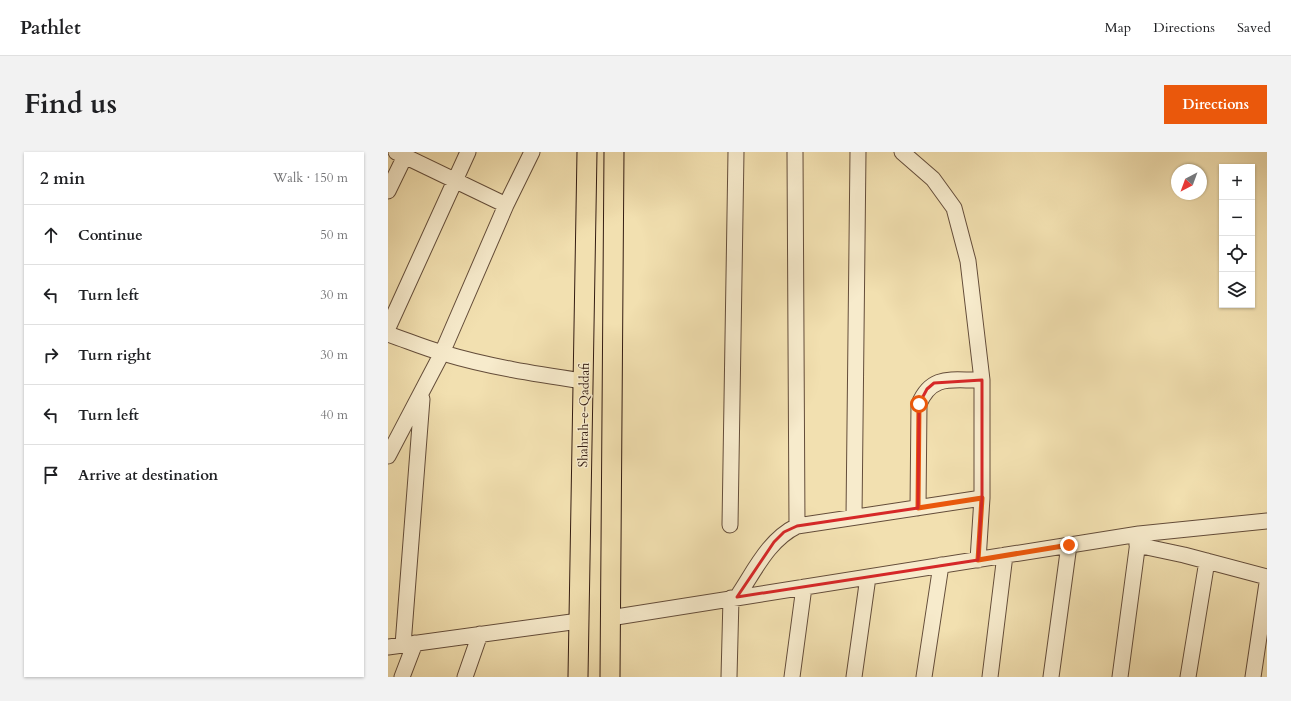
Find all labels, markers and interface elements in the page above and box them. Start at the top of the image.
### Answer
text: Pathlet [20,15,81,41]
text: Map [1105,18,1131,37]
text: Directions [1153,18,1215,37]
text: Saved [1237,18,1271,37]
text: Find us [24,85,117,123]
button: Directions [1164,85,1267,124]
north arrow [1171,164,1207,200]
map controls [1219,164,1255,308]
button: + [1219,164,1255,200]
text: 2 min [40,167,85,190]
text: Walk · 150 m [273,169,348,187]
button: − [1219,200,1255,236]
icon: ahead [40,224,62,246]
text: Continue [78,225,143,245]
text: 50 m [320,226,348,244]
button: locate [1219,236,1255,272]
button: layers [1219,272,1255,308]
icon: left [40,284,62,306]
text: Turn left [78,285,139,305]
text: 30 m [320,286,348,304]
icon: right [40,344,62,366]
text: Turn right [78,345,151,365]
text: 30 m [320,346,348,364]
street label: Shahrah-e-Qaddafi [574,362,594,468]
route start [910,395,928,413]
icon: left [40,404,62,426]
text: Turn left [78,405,139,425]
text: 40 m [320,406,348,424]
icon: arrive [40,464,62,486]
text: Arrive at destination [78,465,218,485]
route end [1060,536,1078,554]

